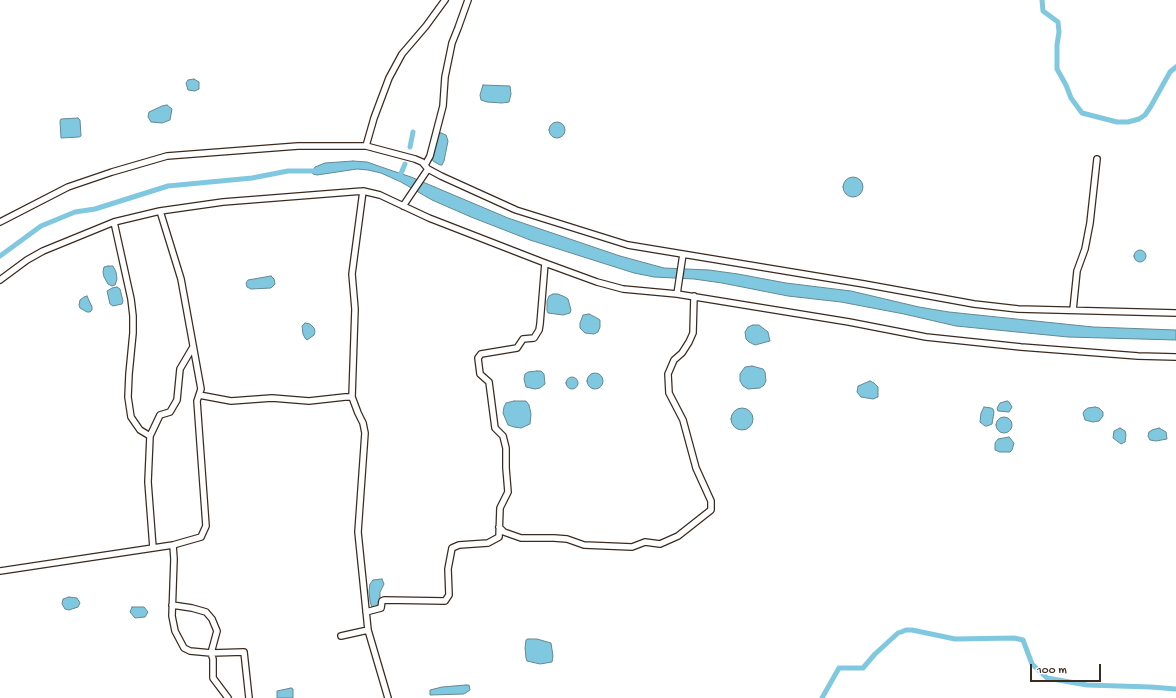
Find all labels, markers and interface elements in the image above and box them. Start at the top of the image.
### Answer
scale bar [1032,656,1103,682]
text: 100 m [1037,664,1067,678]

